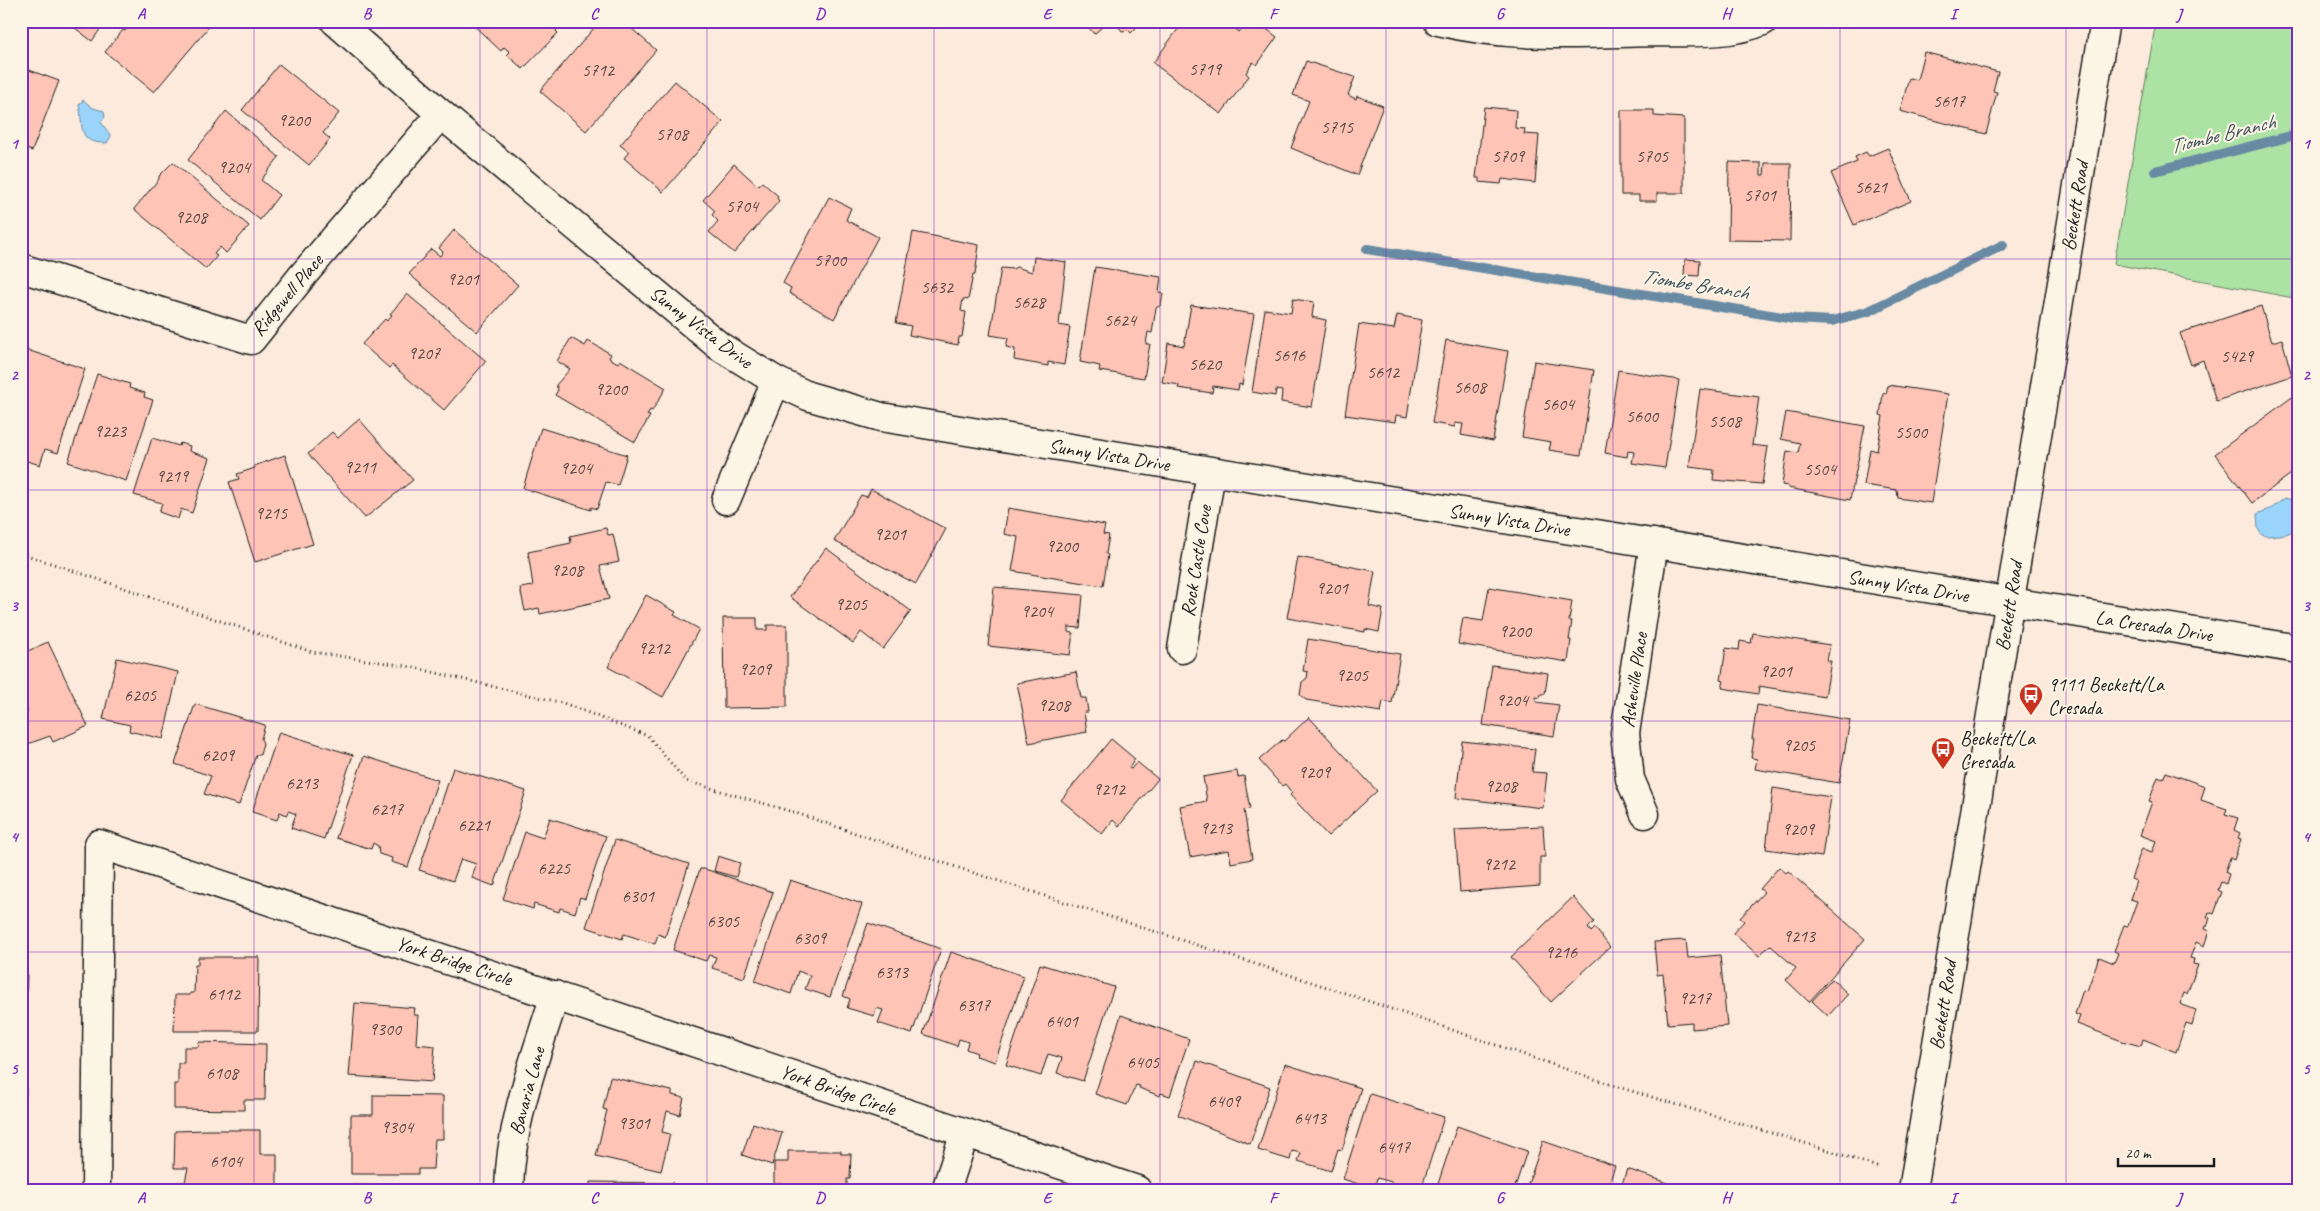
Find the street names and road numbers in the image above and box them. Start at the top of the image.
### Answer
street label: Beckett Road [2056,156,2095,252]
street label: Ridgewell Place [245,248,329,341]
street label: Sunny Vista Drive [645,280,759,375]
street label: Sunny Vista Drive [1047,433,1173,477]
street label: Sunny Vista Drive [1447,498,1573,542]
street label: Rock Castle Cove [1175,502,1217,618]
street label: Beckett Road [1990,556,2029,652]
street label: Sunny Vista Drive [1846,564,1972,608]
street label: La Cresada Drive [2094,604,2216,648]
street label: Asheville Place [1615,629,1653,729]
street label: York Bridge Circle [393,931,516,992]
street label: Beckett Road [1924,955,1963,1051]
street label: Bavaria Lane [503,1043,551,1138]
street label: York Bridge Circle [777,1059,900,1122]

